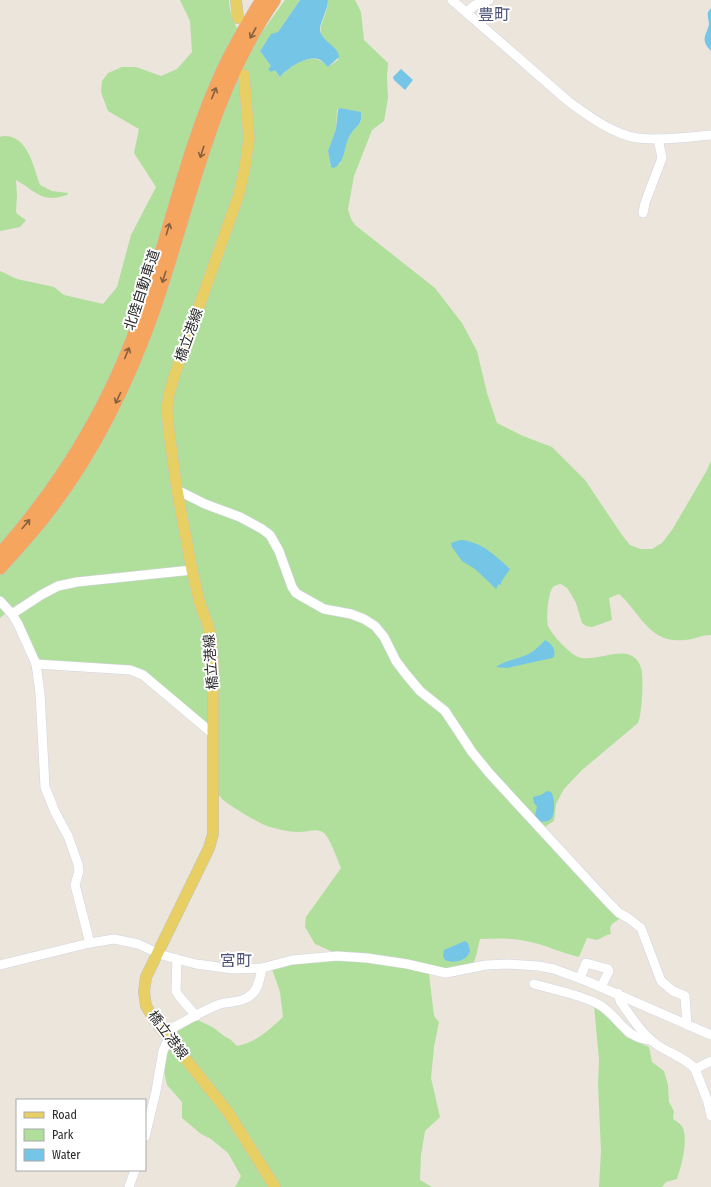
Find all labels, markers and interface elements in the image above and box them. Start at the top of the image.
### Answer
district label: 豊町 [478,5,510,24]
one-way arrow [249,27,257,39]
one-way arrow [210,87,218,99]
one-way arrow [198,146,205,159]
one-way arrow [165,223,172,236]
street label: 北陸自動車道 [121,247,163,333]
one-way arrow [160,270,167,283]
street label: 橋立港線 [171,306,207,364]
one-way arrow [124,347,131,359]
one-way arrow [114,392,121,404]
one-way arrow [21,519,30,529]
street label: 橋立港線 [201,633,221,691]
district label: 宮町 [220,951,252,970]
street label: 橋立港線 [144,1008,192,1062]
legend [16,1099,146,1171]
text: Road [52,1108,77,1122]
text: Park [52,1128,74,1142]
text: Water [52,1148,81,1162]

